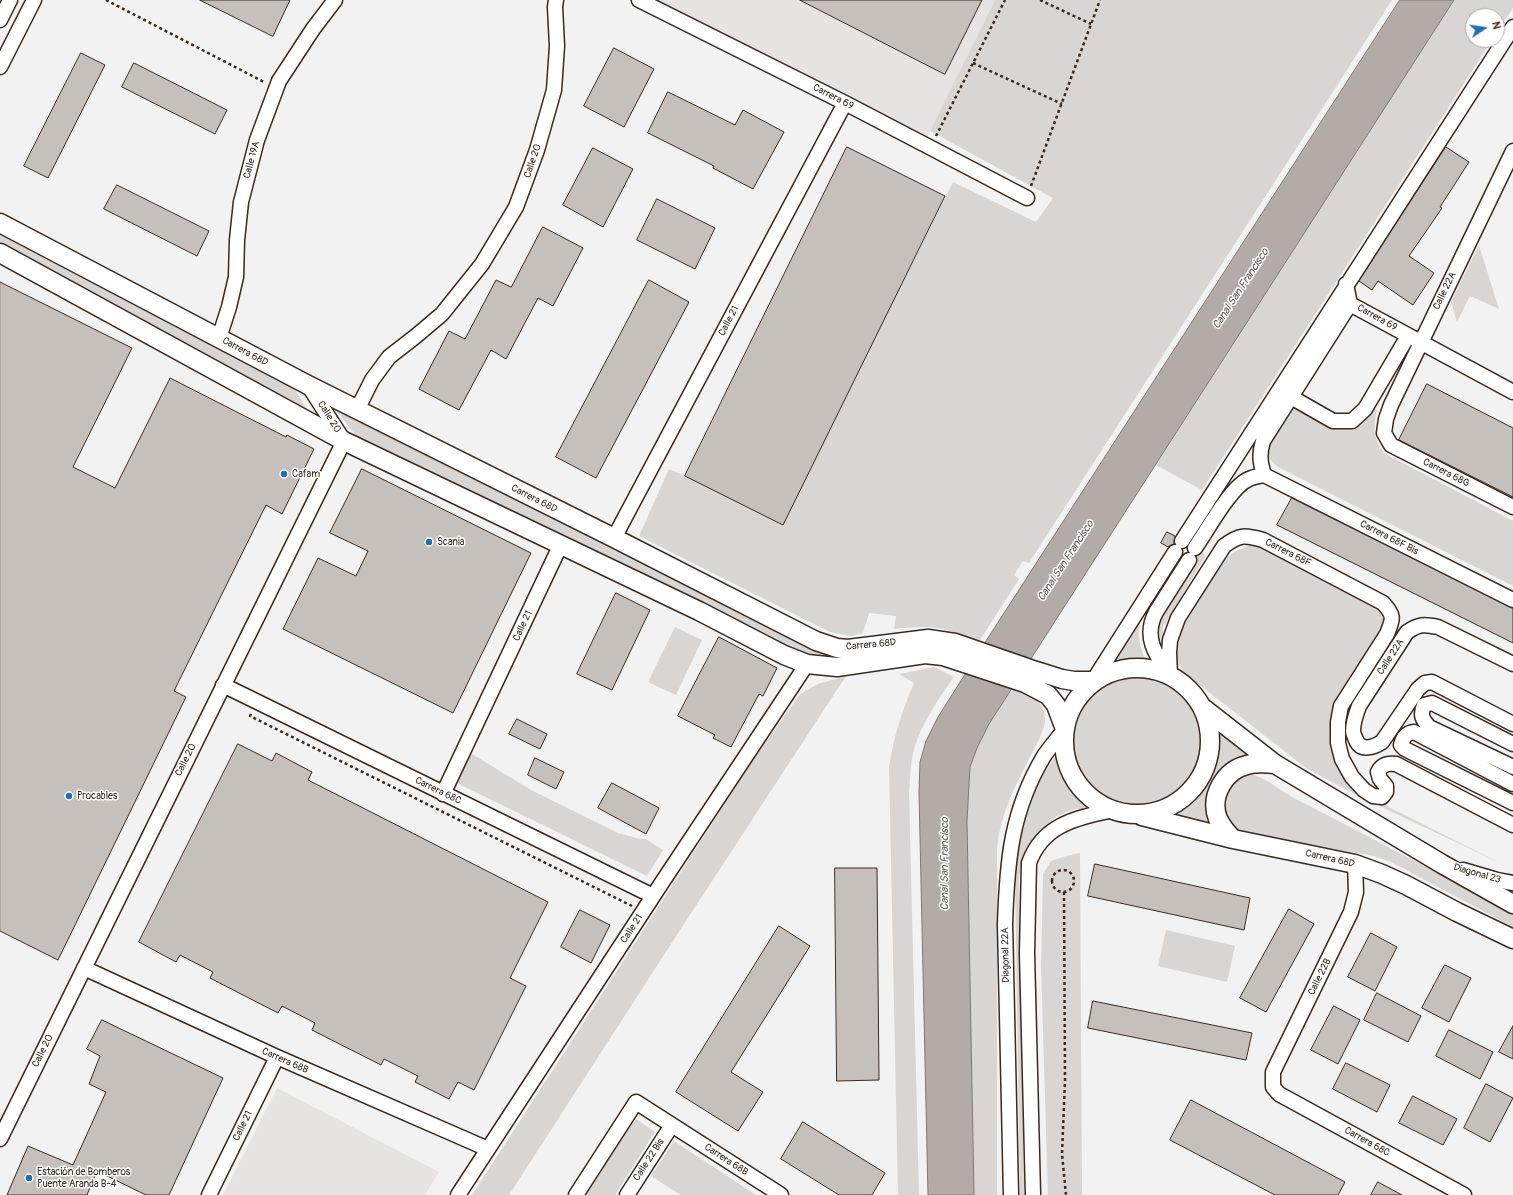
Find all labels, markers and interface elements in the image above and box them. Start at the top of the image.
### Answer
north arrow [1465,8,1505,48]
text: N [1489,20,1503,30]
street label: Carrera 69 [811,82,855,112]
street label: Calle 19A [241,140,263,180]
street label: Calle 20 [522,142,544,180]
water label: Canal San Francisco [1210,246,1272,332]
street label: Calle 22A [1431,270,1459,312]
street label: Carrera 69 [1355,302,1399,334]
street label: Calle 21 [716,304,742,338]
street label: Carrera 68D [220,335,270,369]
street label: Calle 20 [315,399,343,435]
street label: Carrera 68G [1421,456,1471,490]
place label: Cafam [292,468,320,480]
marker: Cafam [279,469,289,479]
street label: Carrera 68D [509,482,559,516]
water label: Canal San Francisco [1035,518,1097,604]
street label: Carrera 68F Bis [1358,518,1420,558]
place label: Scania [437,536,464,548]
street label: Carrera 68F [1263,536,1313,570]
marker: Scania [424,537,434,547]
street label: Calle 21 [511,609,535,643]
street label: Carrera 68D [845,637,897,653]
street label: Calle 22A [1375,637,1407,677]
street label: Calle 20 [173,742,199,778]
street label: Carrera 68C [413,775,463,807]
place label: Procables [77,790,117,802]
marker: Procables [64,791,74,801]
water label: Canal San Francisco [938,817,952,911]
street label: Carrera 68D [1304,848,1356,870]
street label: Diagonal 23 [1452,862,1502,886]
street label: Calle 21 [618,912,646,946]
street label: Diagonal 22A [1000,927,1012,983]
street label: Calle 22B [1306,957,1334,997]
street label: Calle 20 [30,1033,56,1069]
street label: Carrera 68B [260,1045,310,1077]
street label: Calle 21 [231,1109,255,1143]
street label: Carrera 68C [1342,1125,1392,1159]
street label: Calle 22 Bis [631,1137,667,1183]
street label: Carrera 68B [702,1141,750,1179]
place label: Estación de Bomberos Puente Aranda B-4 [37,1166,130,1190]
marker: Estación de Bomberos Puente Aranda B-4 [24,1173,34,1183]

